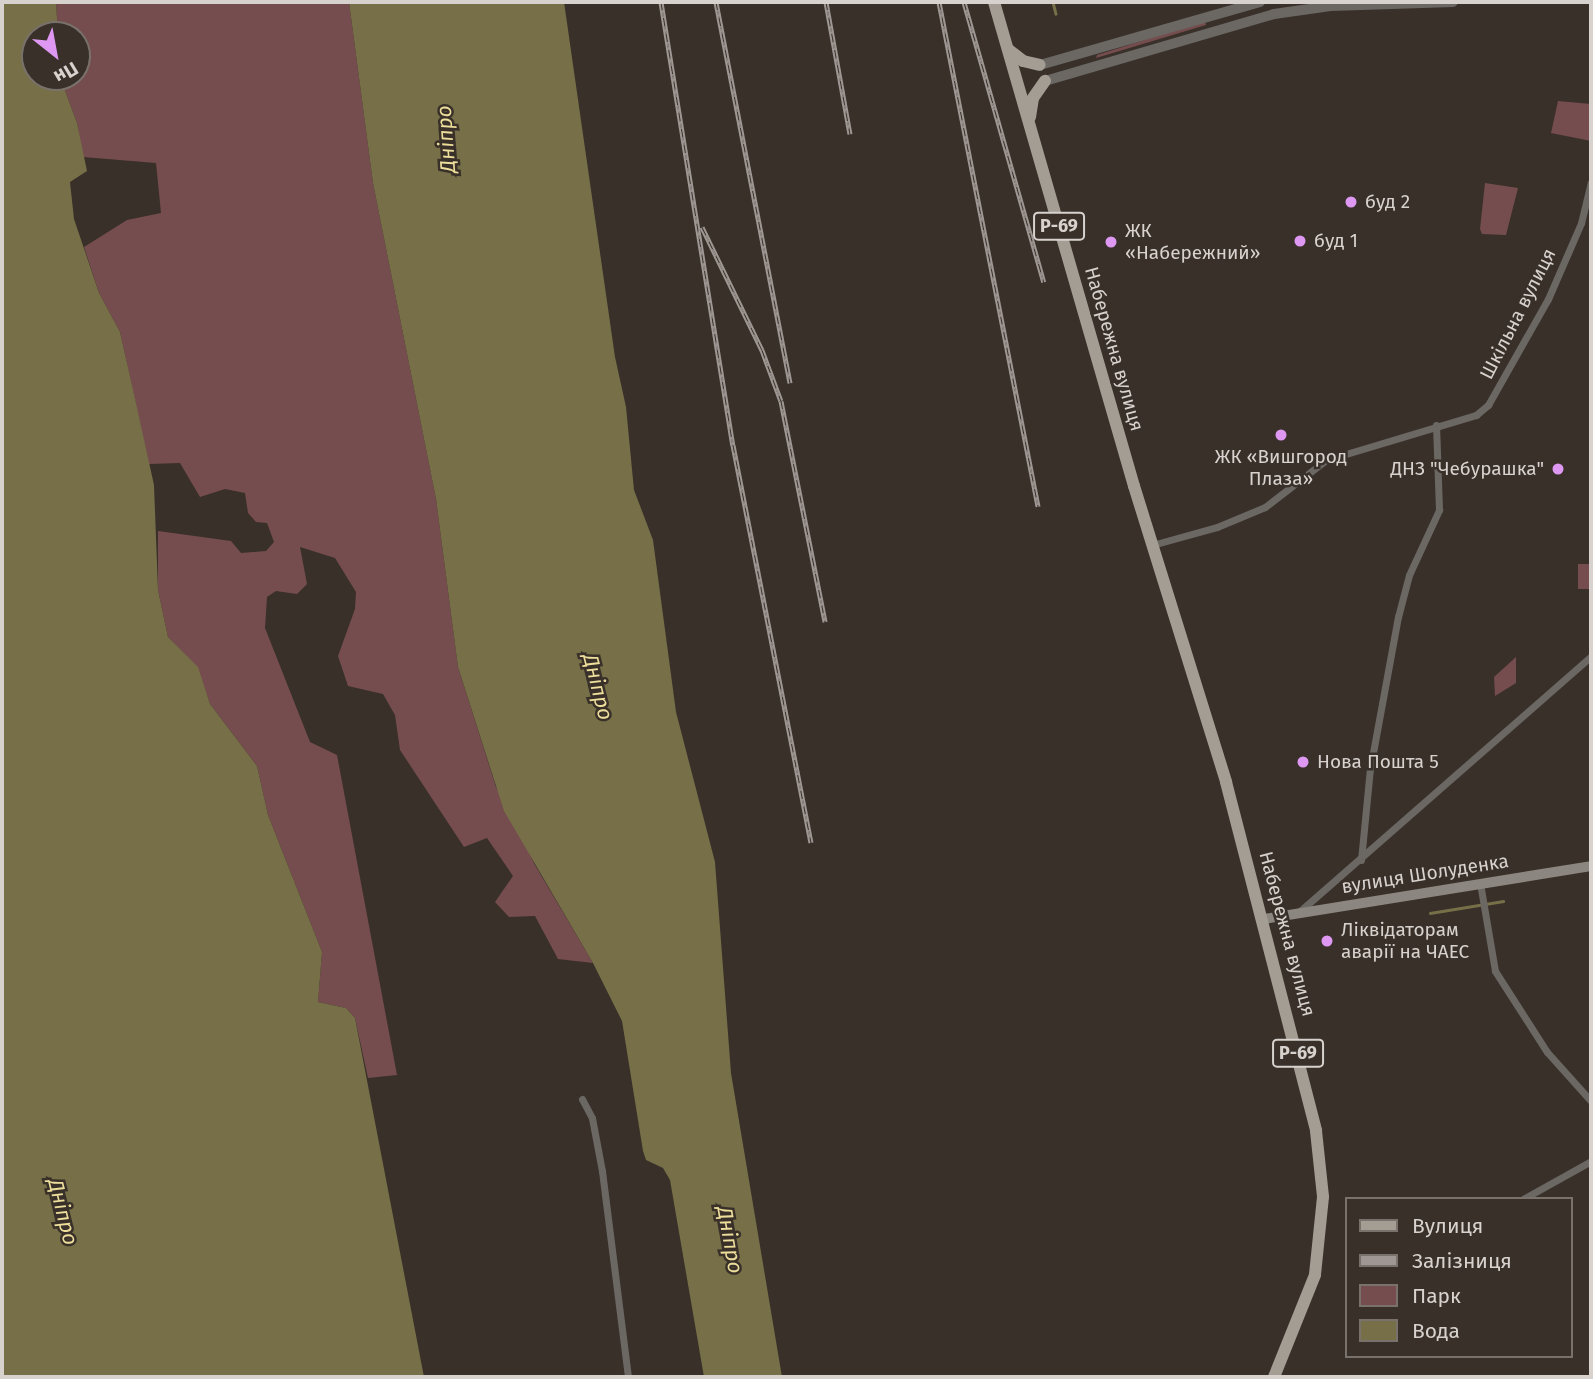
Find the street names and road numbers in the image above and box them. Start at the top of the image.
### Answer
road number: Р-69 [1033,211,1085,240]
street label: Шкільна вулиця [1475,245,1561,383]
street label: Набережна вулиця [1080,264,1148,434]
street label: Набережна вулиця [1254,849,1320,1019]
street label: вулиця Шолуденка [1340,850,1510,898]
road number: Р-69 [1272,1038,1324,1068]

